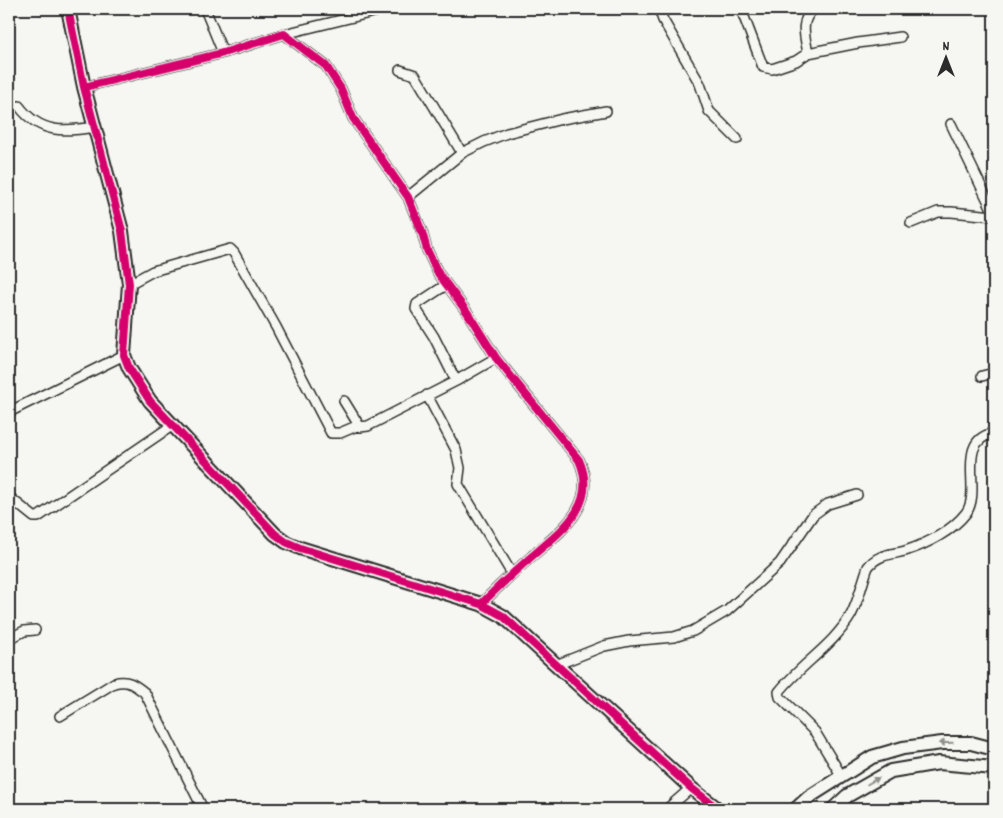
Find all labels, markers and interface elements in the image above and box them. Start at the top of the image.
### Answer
north arrow [920,32,970,82]
text: N [943,37,950,57]
one-way arrow [938,740,954,748]
one-way arrow [866,777,880,786]

